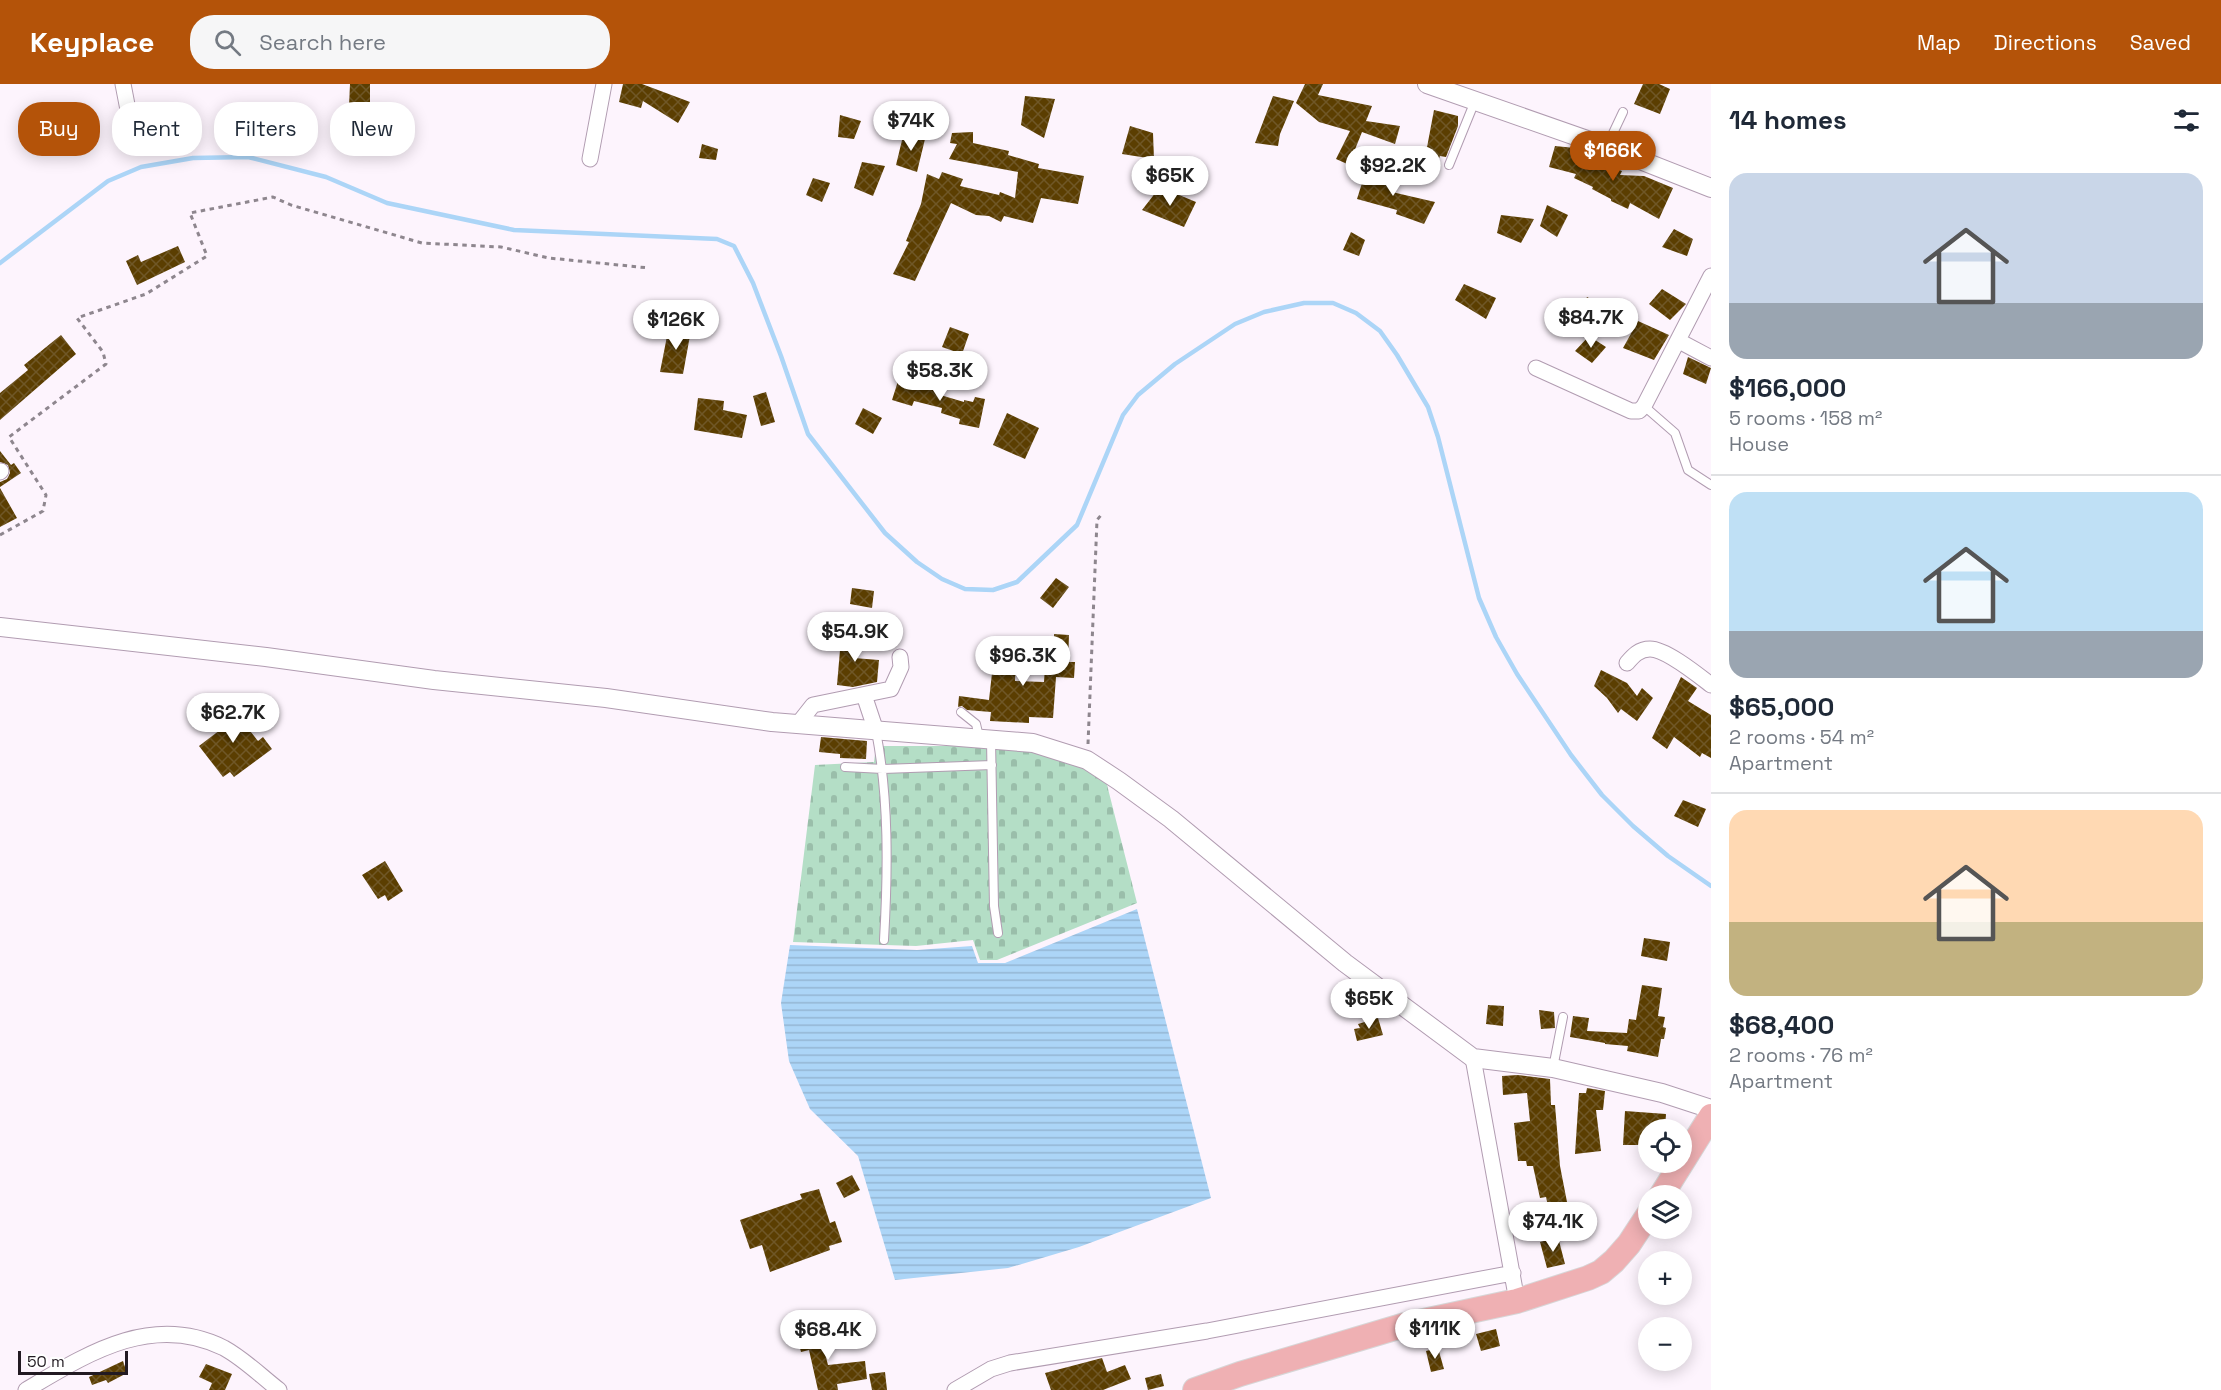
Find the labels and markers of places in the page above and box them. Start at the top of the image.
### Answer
pin: $74K [875,101,947,152]
pin: $166K [1571,131,1655,182]
pin: $92.2K [1344,146,1442,197]
pin: $65K [1134,156,1206,207]
pin: $84.7K [1542,298,1640,349]
pin: $126K [634,300,718,351]
pin: $58.3K [891,351,989,402]
pin: $54.9K [806,612,904,663]
pin: $96.3K [974,636,1072,687]
pin: $62.7K [184,693,282,744]
pin: $65K [1333,979,1405,1030]
pin: $74.1K [1504,1202,1602,1253]
pin: $111K [1393,1309,1477,1360]
pin: $68.4K [779,1310,877,1361]

